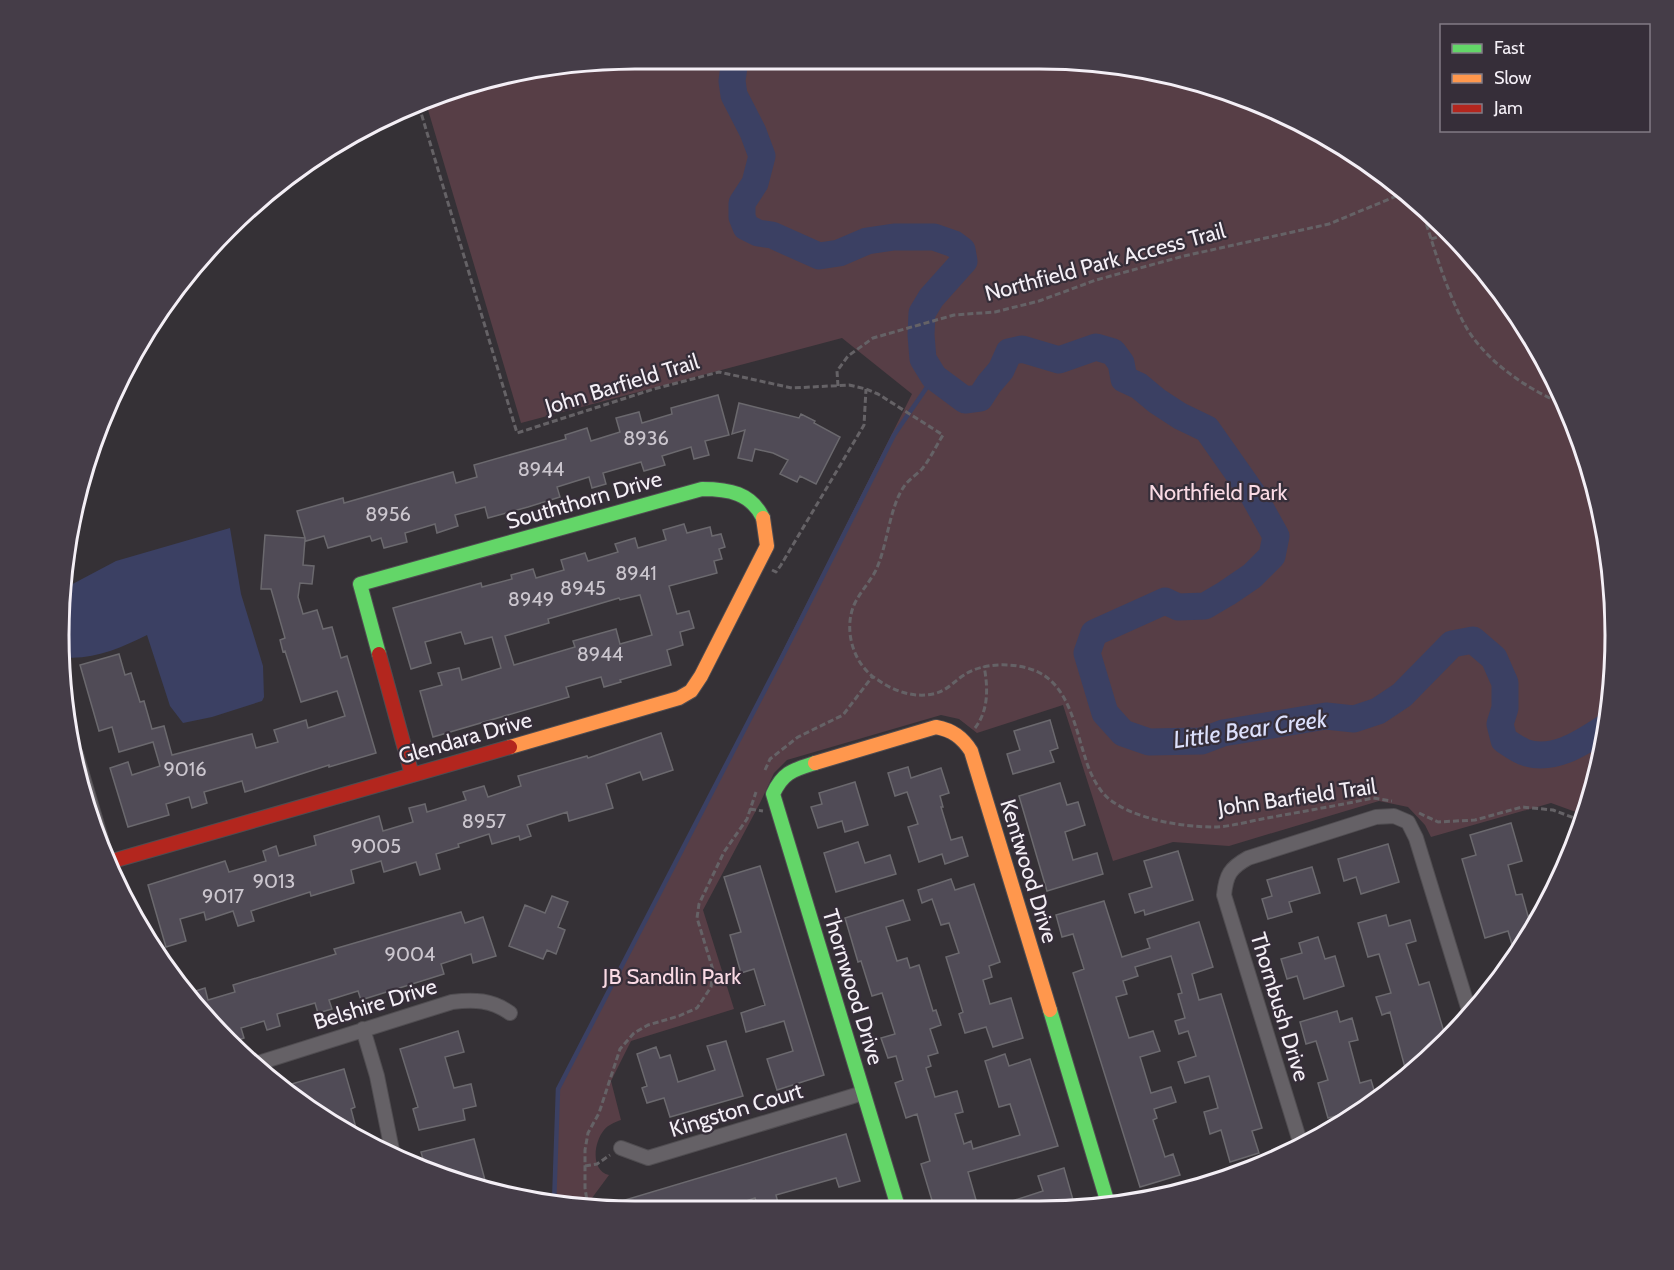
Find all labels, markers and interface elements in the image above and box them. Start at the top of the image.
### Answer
legend [1440,24,1650,132]
text: Fast [1494,37,1525,59]
text: Slow [1494,67,1531,89]
text: Jam [1493,97,1523,119]
street label: Northfield Park Access Trail [982,217,1229,307]
street label: John Barfield Trail [541,348,703,421]
house number: 8936 [623,426,669,450]
house number: 8944 [518,457,565,481]
street label: Souththorn Drive [503,465,665,535]
park label: Northfield Park [1149,479,1287,506]
house number: 8956 [365,502,411,526]
house number: 8941 [615,561,657,585]
house number: 8945 [560,576,606,600]
house number: 8949 [508,587,554,611]
house number: 8944 [577,642,624,666]
water label: Little Bear Creek [1171,704,1329,754]
street label: Glendara Drive [395,706,535,770]
house number: 9016 [163,757,207,781]
street label: John Barfield Trail [1215,772,1379,822]
street label: Kentwood Drive [994,796,1064,946]
house number: 8957 [462,809,506,833]
house number: 9005 [351,834,401,858]
house number: 9013 [253,869,295,893]
house number: 9017 [202,884,244,908]
street label: Thornwood Drive [817,906,889,1068]
street label: Thornbush Drive [1245,929,1315,1085]
house number: 9004 [385,942,436,966]
park label: JB Sandlin Park [602,963,741,990]
street label: Belshire Drive [310,972,440,1036]
street label: Kingston Court [666,1077,806,1143]

